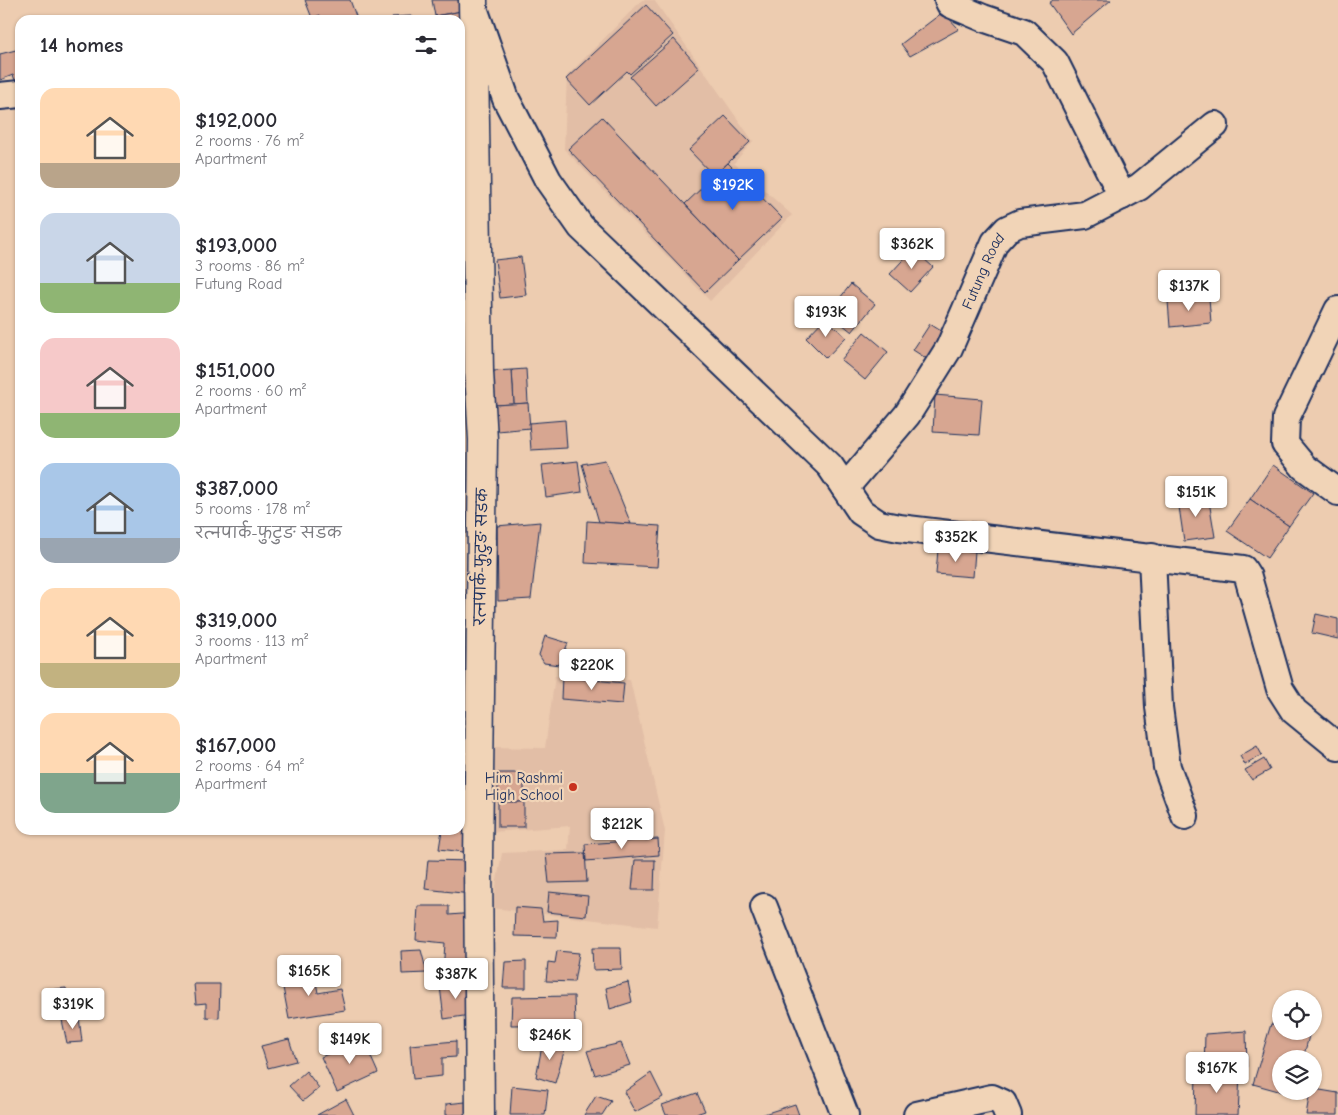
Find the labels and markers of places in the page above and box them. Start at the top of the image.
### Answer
pin: $192K [698,168,768,211]
pin: $362K [877,228,947,270]
pin: $137K [1154,270,1224,312]
pin: $193K [791,296,861,338]
pin: $151K [1161,476,1231,518]
pin: $352K [921,520,991,563]
pin: $220K [557,648,627,691]
place label: Him Rashmi High School [485,769,563,804]
marker: Him Rashmi High School [567,781,579,793]
pin: $212K [587,808,657,850]
pin: $165K [274,954,344,997]
pin: $387K [421,958,491,1000]
pin: $319K [38,988,108,1030]
pin: $246K [515,1018,585,1061]
pin: $149K [315,1022,385,1065]
pin: $167K [1182,1052,1252,1094]

